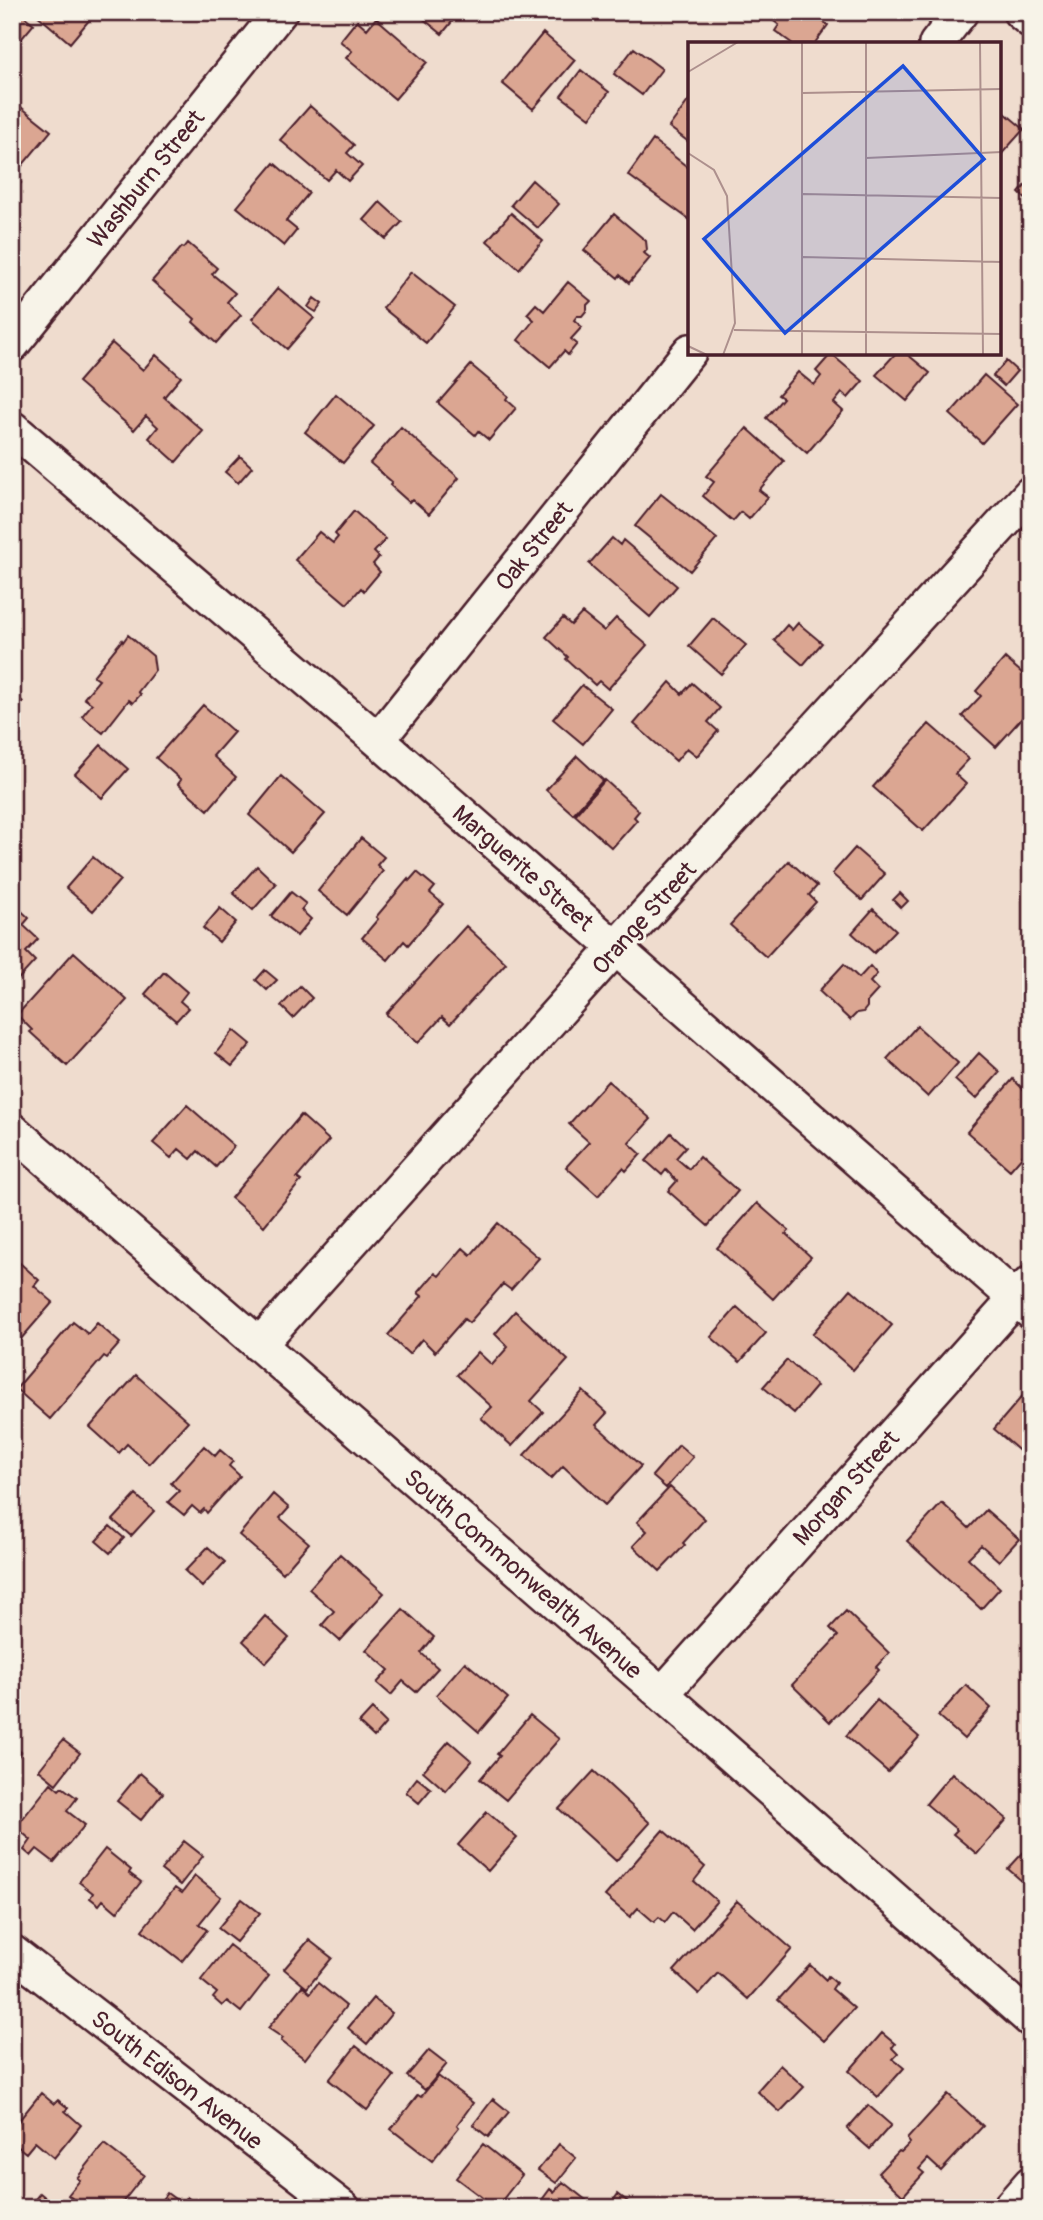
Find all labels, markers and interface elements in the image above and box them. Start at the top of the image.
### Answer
inset map [688,42,1001,355]
street label: Washburn Street [82,104,211,254]
street label: Oak Street [490,495,579,597]
street label: Marguerite Street [446,799,599,938]
street label: Orange Street [586,856,703,981]
street label: Morgan Street [787,1424,906,1552]
street label: South Commonwealth Avenue [398,1463,648,1686]
street label: South Edison Avenue [85,2004,268,2156]

